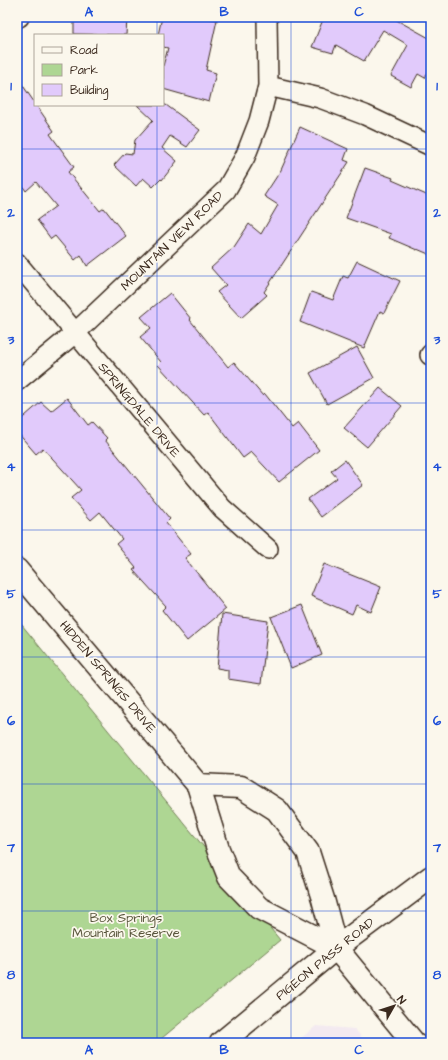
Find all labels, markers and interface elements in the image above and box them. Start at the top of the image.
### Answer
text: A [85,3,94,21]
text: B [219,3,229,21]
text: C [354,3,364,21]
legend [34,34,164,106]
text: Road [70,42,98,59]
text: Park [70,62,98,79]
text: 1 [10,77,12,95]
text: 1 [436,77,438,95]
text: Building [70,82,108,100]
street label: MOUNTAIN VIEW ROAD [117,187,228,295]
text: 2 [6,204,15,222]
text: 2 [432,204,441,222]
text: 3 [7,331,15,349]
text: 3 [433,331,441,349]
street label: SPRINGDALE DRIVE [94,359,184,462]
text: 4 [7,458,16,476]
text: 4 [433,458,442,476]
text: 5 [6,585,16,603]
text: 5 [432,585,442,603]
street label: HIDDEN SPRINGS DRIVE [56,617,161,737]
text: 6 [7,712,16,730]
text: 6 [433,712,442,730]
text: 7 [6,839,16,857]
text: 7 [432,839,442,857]
park label: Box Springs Mountain Reserve [72,909,180,942]
street label: PIGEON PASS ROAD [272,913,379,1004]
text: 8 [7,966,16,984]
text: 8 [433,966,442,984]
north arrow [374,986,414,1026]
text: N [393,993,409,1007]
text: A [85,1041,94,1059]
text: B [219,1041,229,1059]
text: C [354,1041,364,1059]

